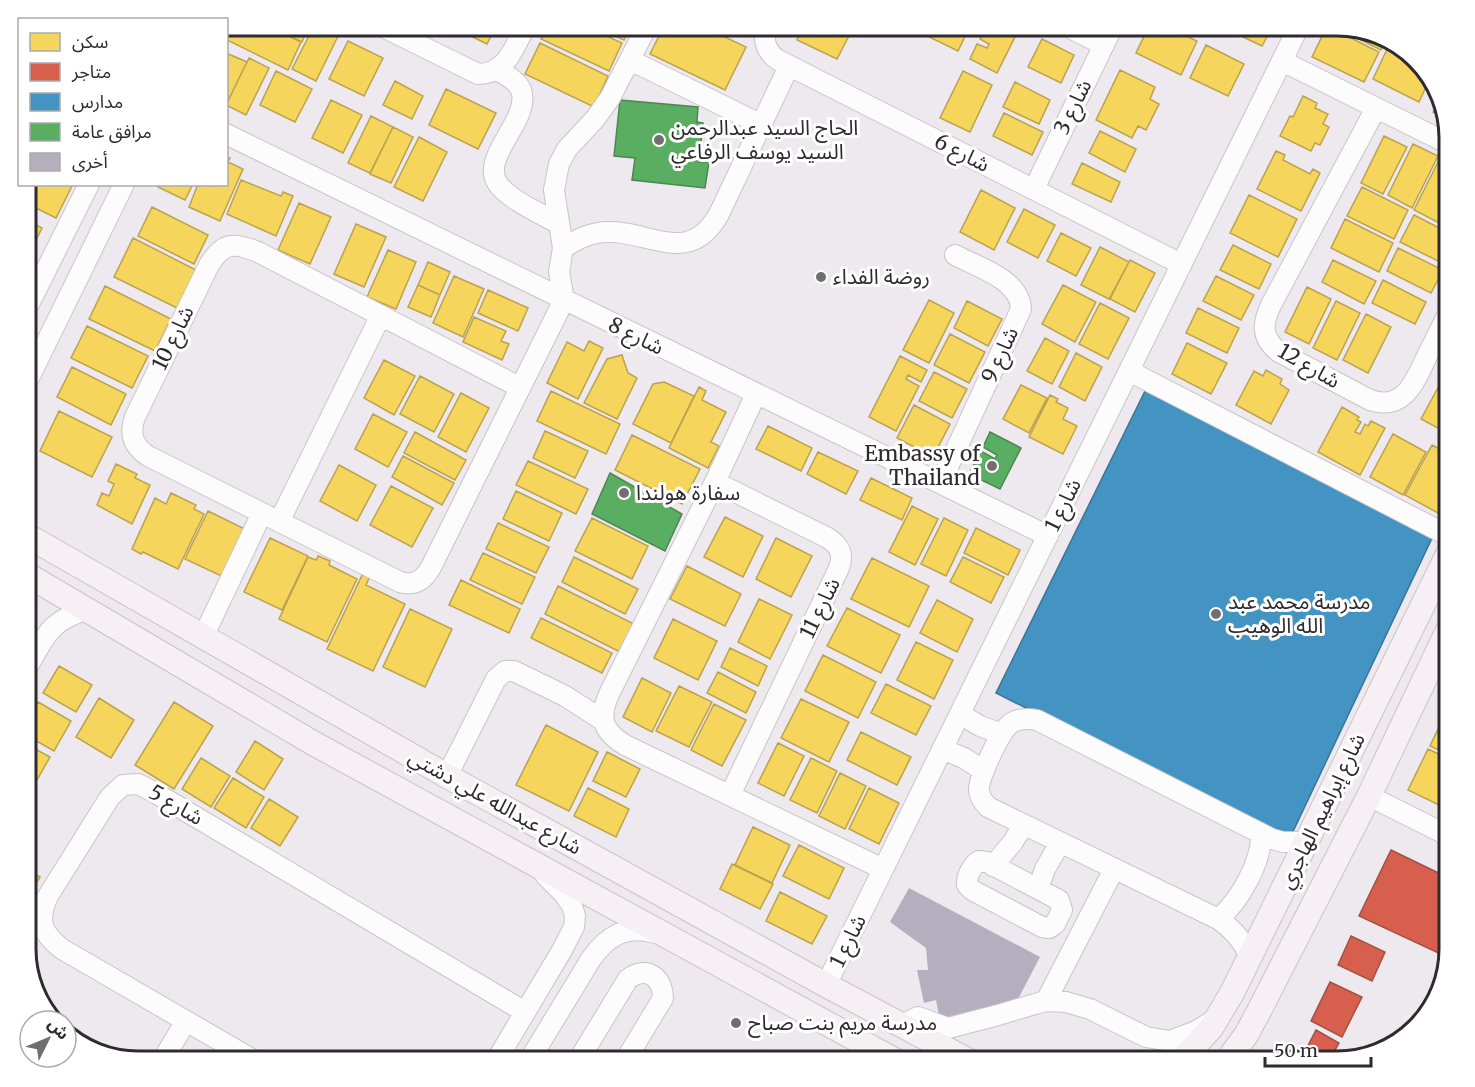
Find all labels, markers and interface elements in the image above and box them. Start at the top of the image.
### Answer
legend [18,18,228,186]
text: سكن [72,30,108,53]
text: متاجر [71,60,111,83]
street label: شارع 3 [1048,75,1099,140]
text: مدارس [72,90,123,113]
place label: الحاج السيد عبدالرحمن السيد يوسف الرفاعي [671,114,858,168]
text: مرافق عامة [72,120,152,143]
street label: شارع 6 [929,127,994,180]
marker: الحاج السيد عبدالرحمن السيد يوسف الرفاعي [652,133,666,147]
text: أخرى [72,150,108,173]
place label: روضة الفداء [833,263,930,290]
marker: روضة الفداء [814,270,828,284]
street label: شارع 10 [146,301,201,375]
street label: شارع 8 [603,311,668,362]
street label: شارع 9 [975,323,1026,388]
street label: شارع 12 [1272,337,1345,396]
place label: Embassy of Thailand [864,440,981,491]
marker: Embassy of Thailand [985,459,999,473]
street label: شارع 1 [1038,474,1089,536]
place label: سفارة هولندا [636,479,740,506]
marker: سفارة هولندا [617,486,631,500]
street label: شارع 11 [793,573,848,643]
place label: مدرسة محمد عبد الله الوهيب [1228,588,1371,639]
marker: مدرسة محمد عبد الله الوهيب [1209,607,1223,621]
street label: شارع إبراهيم الهاجري [1272,729,1373,894]
street label: شارع عبدالله علي دشتي [403,743,587,863]
street label: شارع 5 [143,778,208,833]
street label: شارع 1 [823,910,874,972]
north arrow [18,1009,78,1069]
place label: مدرسة مريم بنت صباح [748,1009,937,1038]
text: ش [44,1014,74,1044]
marker: مدرسة مريم بنت صباح [729,1016,743,1030]
scale bar [1265,1030,1372,1068]
text: 50 m [1274,1039,1318,1062]

